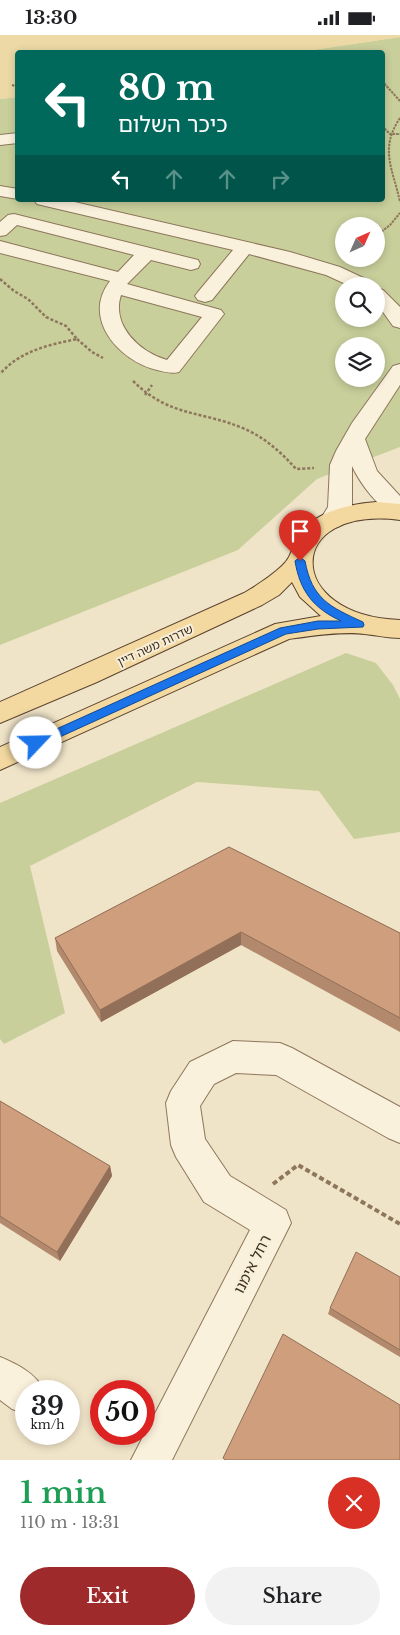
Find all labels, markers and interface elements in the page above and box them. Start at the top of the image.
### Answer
text: 13:30 [25,6,77,29]
text: 80 m [118,66,215,109]
icon: left [35,70,100,135]
text: כיכר השלום [118,111,228,138]
icon: left [107,165,135,193]
icon: ahead [160,165,188,193]
icon: ahead [213,165,241,193]
icon: right [266,165,294,193]
north arrow [335,217,385,267]
map controls [335,217,385,387]
button: search [335,277,385,327]
button: layers [335,337,385,387]
pin [279,510,321,561]
icon: arrive [286,517,314,545]
street label: שדרות משה דיין [115,621,195,669]
position arrow [9,716,61,768]
street label: רחל אימנו [229,1231,275,1297]
speed limit sign: 50 [90,1380,155,1445]
text: 39 [31,1391,64,1422]
text: km/h [30,1417,65,1432]
text: 1 min [20,1474,106,1511]
button: close [328,1477,380,1529]
text: 110 m · 13:31 [20,1512,120,1532]
button: Exit [20,1567,195,1625]
button: Share [205,1567,380,1625]

